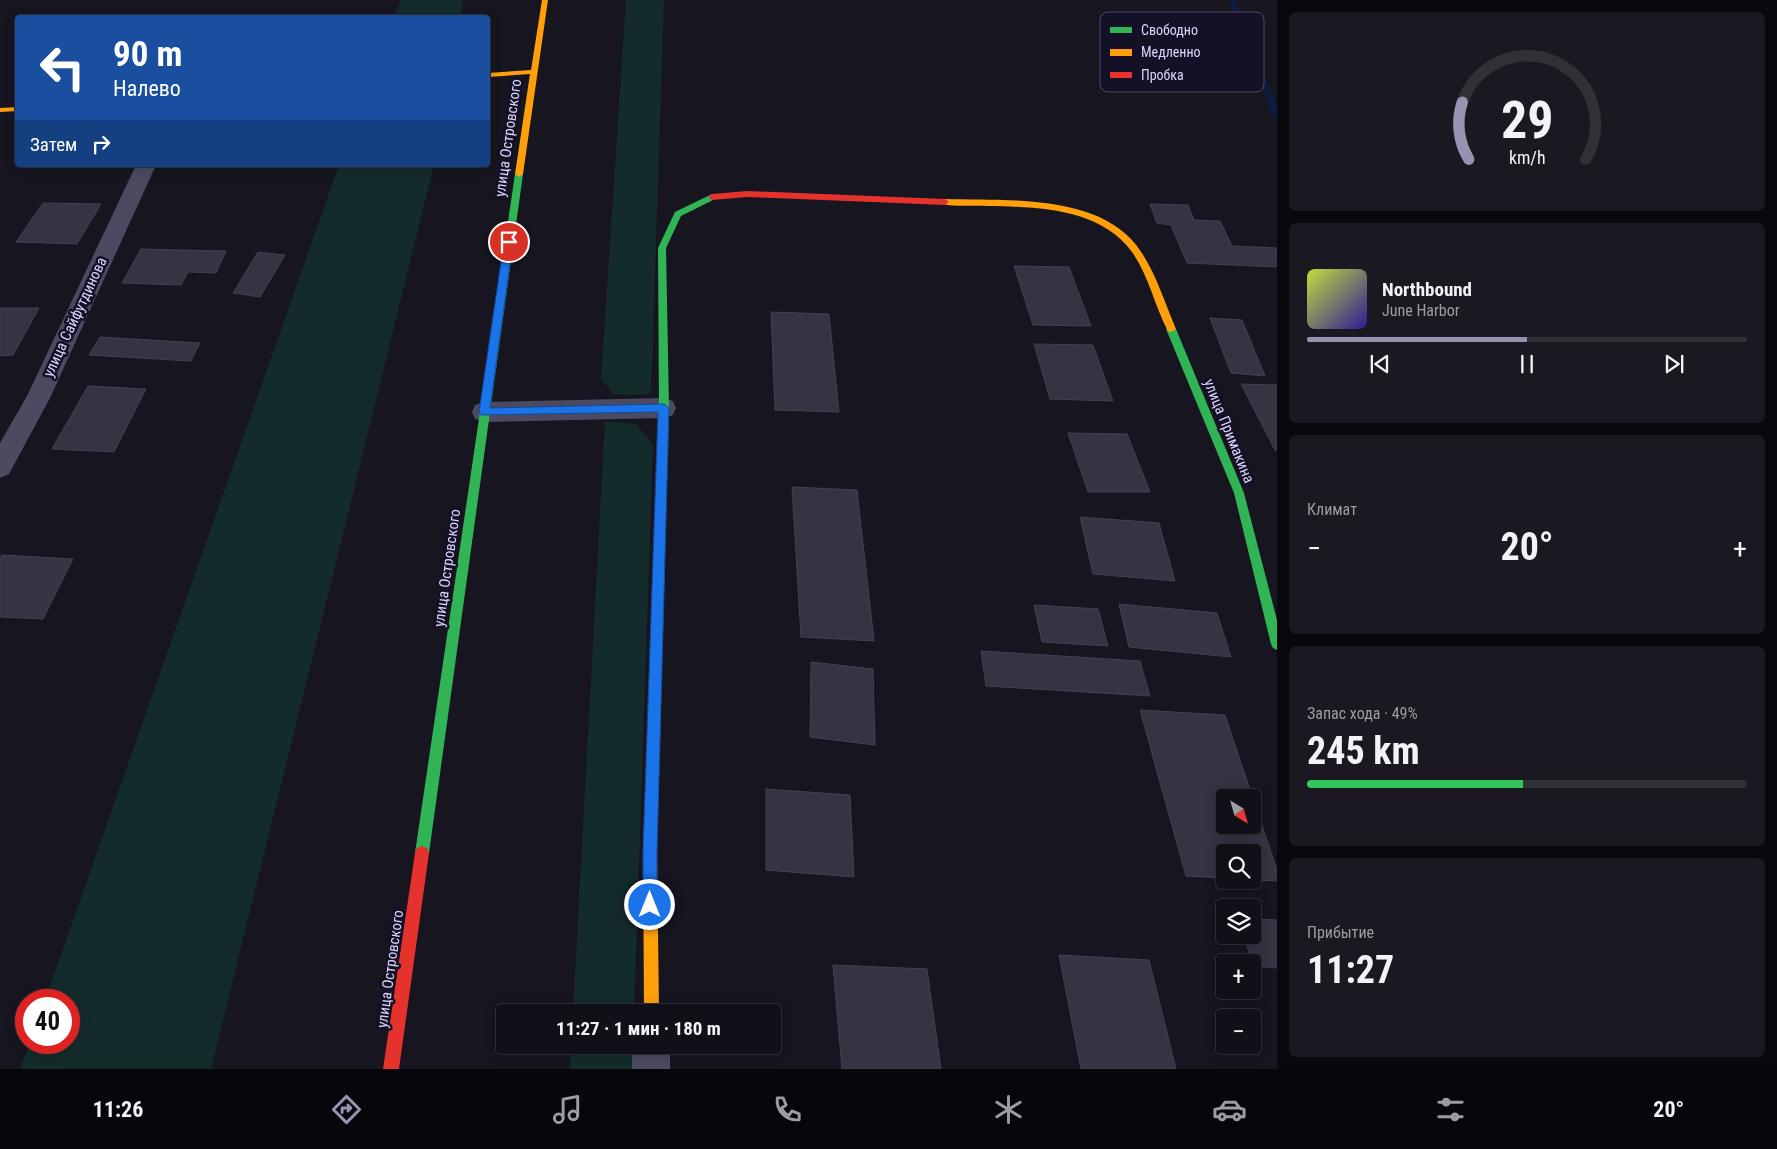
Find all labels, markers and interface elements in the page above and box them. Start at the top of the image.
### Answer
legend [1100,12,1264,92]
text: Свободно [1141,22,1198,38]
text: 90 m [113,34,182,75]
icon: left [30,35,95,100]
text: Медленно [1141,44,1201,60]
text: Пробка [1141,67,1184,83]
text: Налево [113,76,181,101]
street label: улица Островского [491,78,525,198]
text: 29 [1501,90,1553,151]
icon: right [87,130,115,158]
text: Затем [30,133,77,156]
text: km/h [1509,147,1545,168]
pin [488,221,530,263]
icon: arrive [495,228,523,256]
street label: улица Сайфутдинова [39,254,111,380]
text: Northbound [1382,278,1472,301]
text: June Harbor [1382,301,1460,320]
icon: previous [1366,350,1394,378]
icon: pause [1513,350,1541,378]
icon: next [1660,350,1688,378]
street label: улица Примакина [1200,376,1258,486]
text: Климат [1307,500,1357,519]
street label: улица Островского [430,508,464,628]
text: 20° [1500,525,1554,569]
text: − [1307,532,1321,565]
text: + [1733,532,1747,565]
text: Запас хода · 49% [1307,704,1418,723]
text: 245 km [1307,729,1420,773]
north arrow [1216,789,1261,834]
map controls [1216,789,1261,1054]
button: search [1216,844,1261,889]
position arrow [623,878,675,930]
button: layers [1216,899,1261,944]
street label: улица Островского [373,909,407,1029]
text: Прибытие [1307,923,1374,942]
text: 11:27 [1307,948,1394,992]
button: + [1216,954,1261,999]
speed limit sign: 40 [15,989,80,1054]
button: − [1216,1009,1261,1054]
text: 11:27 · 1 мин · 180 m [556,1017,721,1040]
icon: directions [329,1092,364,1127]
icon: music [550,1092,585,1127]
icon: phone [770,1092,805,1127]
icon: climate [991,1092,1026,1127]
icon: car [1212,1092,1247,1127]
icon: filters [1433,1092,1468,1127]
text: 11:26 [93,1097,143,1122]
text: 20° [1653,1097,1684,1122]

